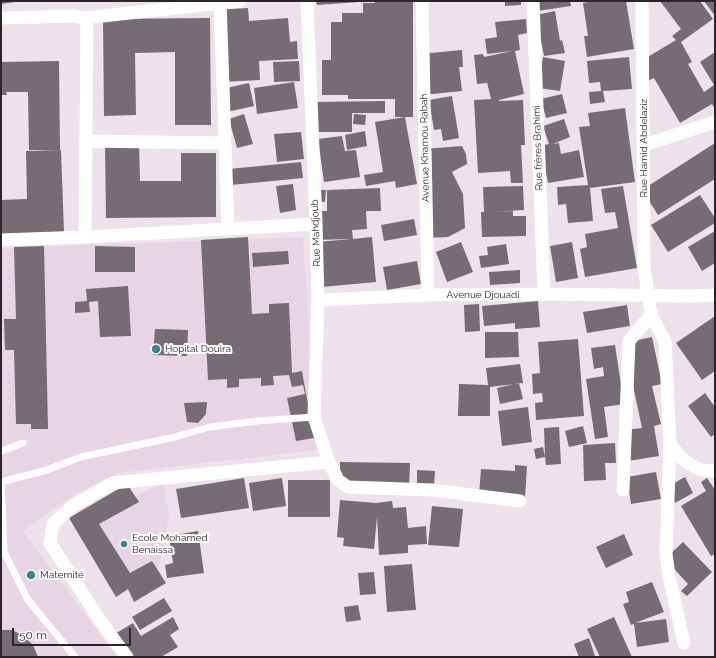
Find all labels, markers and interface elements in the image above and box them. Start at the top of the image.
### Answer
street label: Avenue Khamou Rabah [418,94,432,202]
street label: Rue Hamid Abdelaziz [638,99,650,197]
street label: Rue frères Brahimi [531,105,545,191]
street label: Rue Mahdjoub [309,199,323,267]
street label: Avenue Djouadi [447,289,519,301]
marker: Hopital Douira [150,343,162,355]
place label: Hopital Douira [165,343,231,355]
place label: Ecole Mohamed Benaissa [132,532,208,556]
marker: Ecole Mohamed Benaissa [119,539,129,549]
marker: Maternité [25,569,37,581]
place label: Maternité [40,569,84,581]
scale bar [14,620,133,646]
text: 50 m [19,628,47,642]

